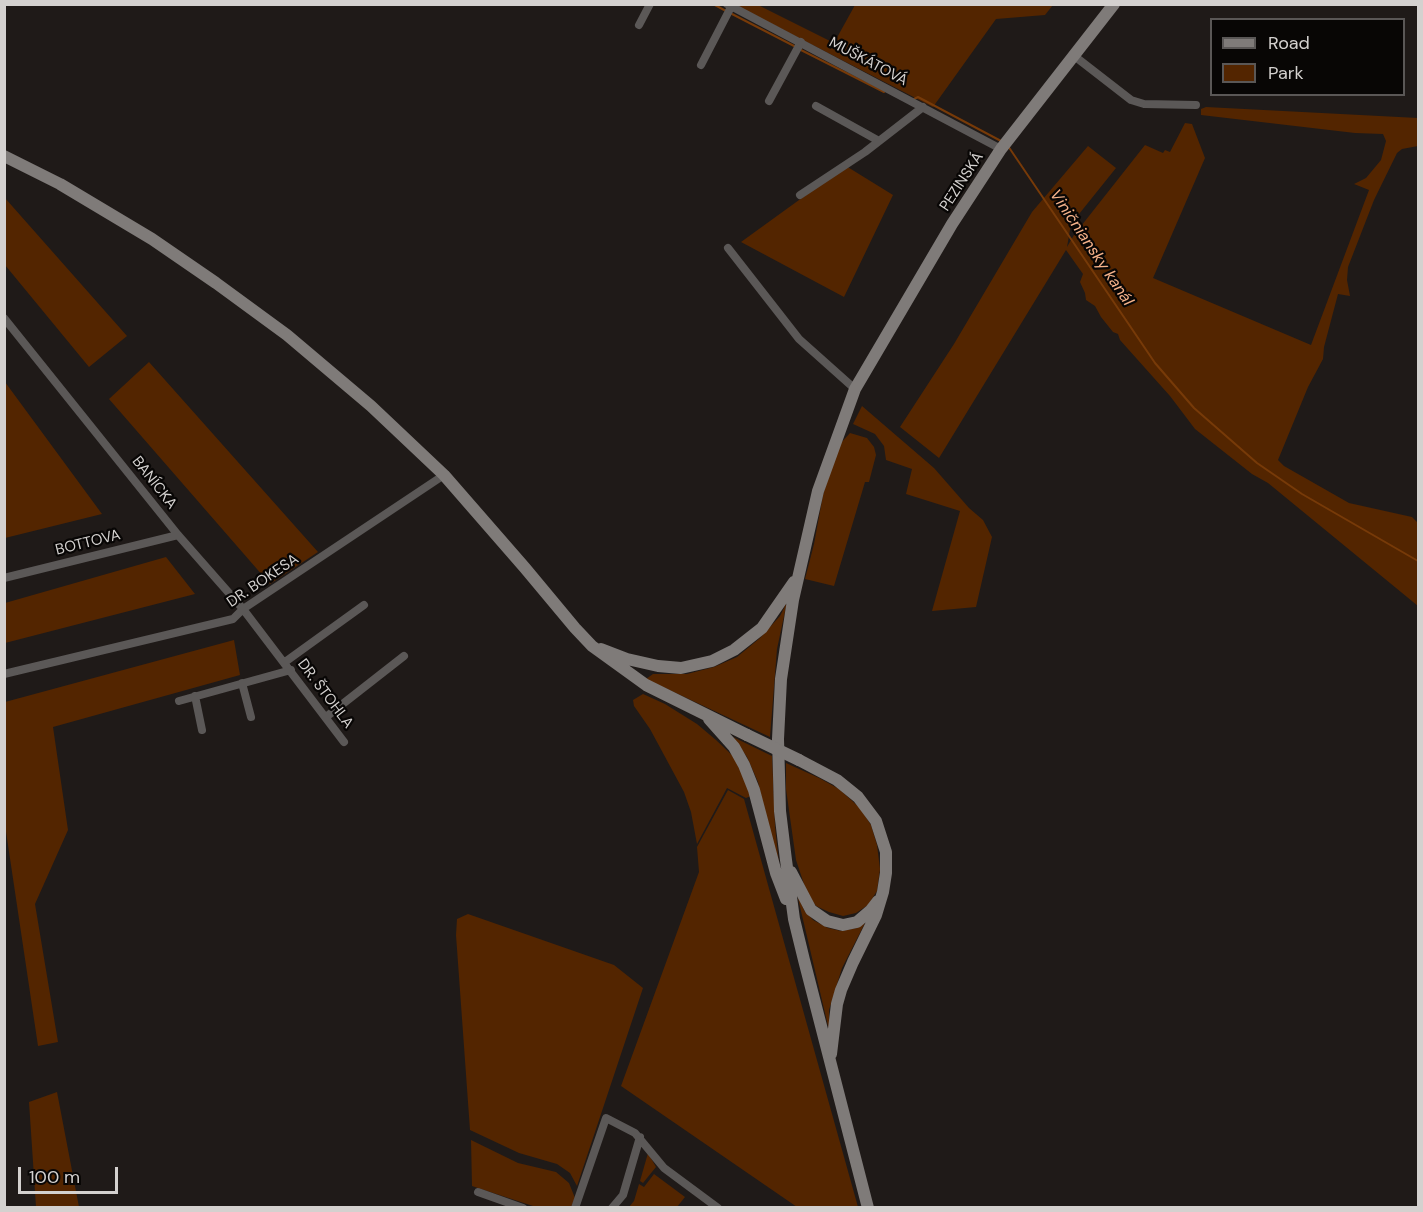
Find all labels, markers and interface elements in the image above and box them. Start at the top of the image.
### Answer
legend [1210,18,1405,96]
text: Road [1268,31,1310,55]
street label: MUŠKÁTOVÁ [826,34,910,90]
text: Park [1268,61,1304,85]
street label: PEZINSKÁ [936,149,988,215]
water label: Viničniansky kanál [1045,186,1137,310]
street label: BANÍCKA [128,453,180,513]
street label: BOTTOVA [54,526,122,560]
street label: DR. BOKESA [224,550,302,612]
street label: DR. ŠTOHLA [293,656,357,732]
scale bar [21,1155,122,1193]
text: 100 m [29,1165,80,1189]

